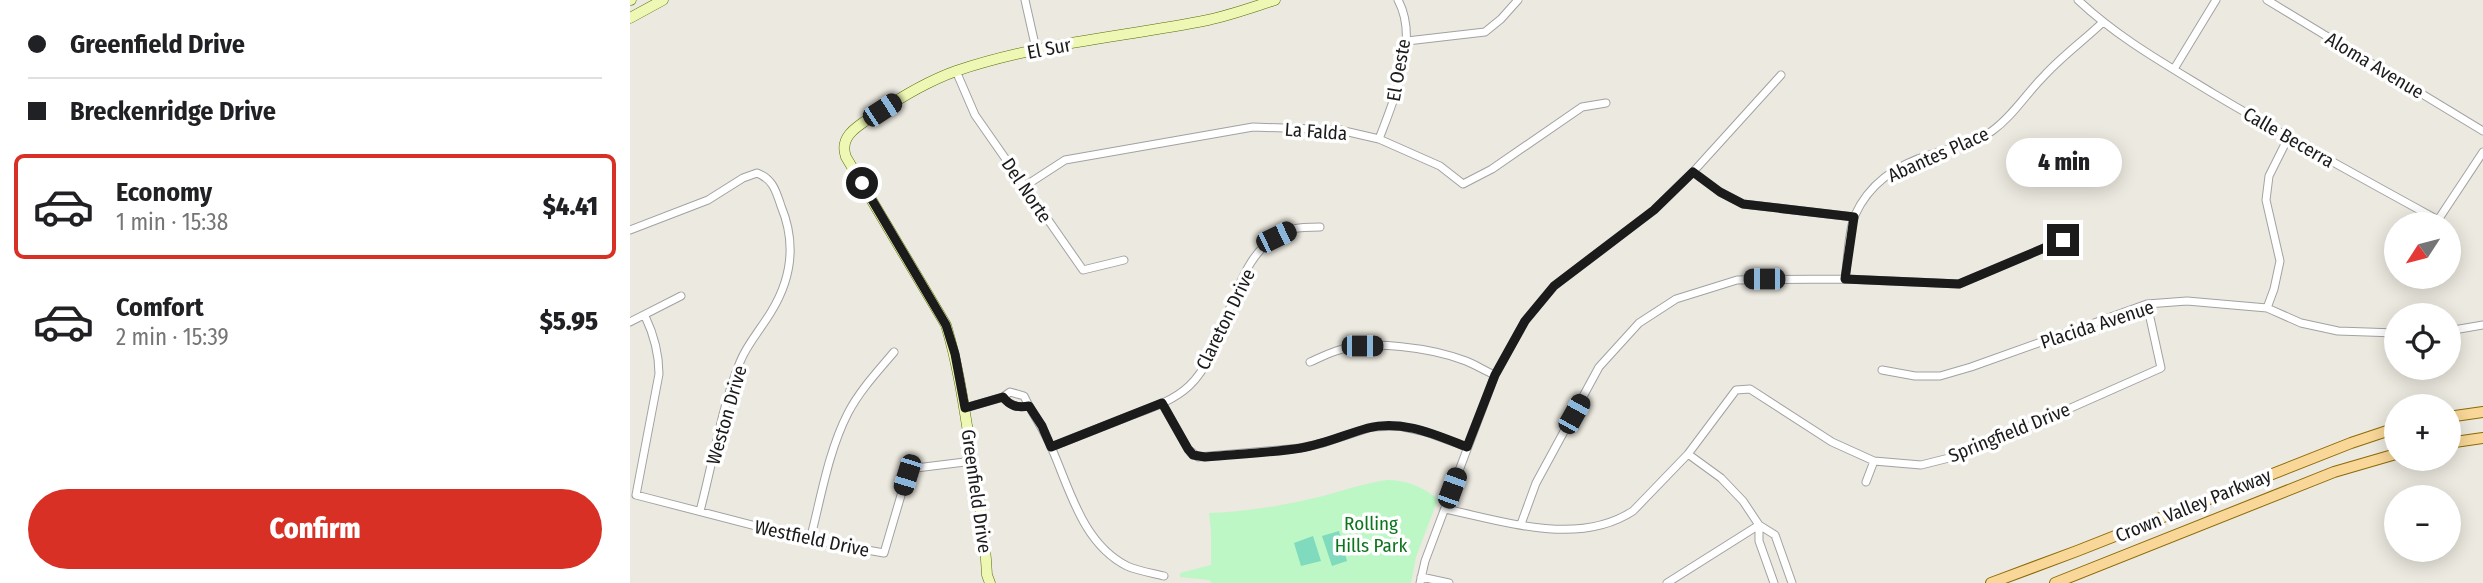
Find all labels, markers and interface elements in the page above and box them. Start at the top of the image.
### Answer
street label: Aloma Avenue [2322,27,2428,104]
text: Greenfield Drive [70,29,245,60]
street label: El Sur [1025,33,1073,64]
street label: El Oeste [1382,37,1415,103]
car [859,90,906,130]
text: Breckenridge Drive [70,96,276,127]
street label: Calle Becerra [2239,102,2338,173]
street label: La Falda [1284,118,1348,145]
street label: Abantes Place [1884,122,1992,187]
callout: 4 min [2005,138,2121,188]
text: 4 min [2038,148,2090,176]
street label: Del Norte [997,153,1057,227]
route start [846,167,878,199]
icon: car [32,175,95,238]
text: Economy [116,177,212,208]
text: $4.41 [543,191,598,222]
text: 1 min · 15:38 [116,208,228,236]
north arrow [2384,212,2460,289]
map controls [2384,212,2461,562]
car [1253,218,1300,256]
route end [2047,224,2079,256]
street label: Clareton Drive [1191,265,1260,374]
car [1744,269,1786,290]
icon: car [32,290,95,353]
text: Comfort [116,292,204,323]
street label: Placida Avenue [2038,295,2157,354]
button: locate [2384,303,2461,380]
text: $5.95 [540,306,598,337]
text: 2 min · 15:39 [116,323,229,351]
car [1342,336,1384,357]
street label: Weston Drive [701,363,752,467]
car [1555,391,1594,437]
button: + [2384,394,2461,471]
street label: Springfield Drive [1945,398,2073,467]
street label: Greenfield Drive [956,428,997,555]
car [891,452,924,498]
street label: Crown Valley Parkway [2112,464,2275,547]
car [1435,465,1470,511]
button: − [2384,485,2461,562]
button: Confirm [28,489,602,569]
park label: Rolling Hills Park [1335,512,1407,557]
street label: Westfield Drive [752,515,871,562]

